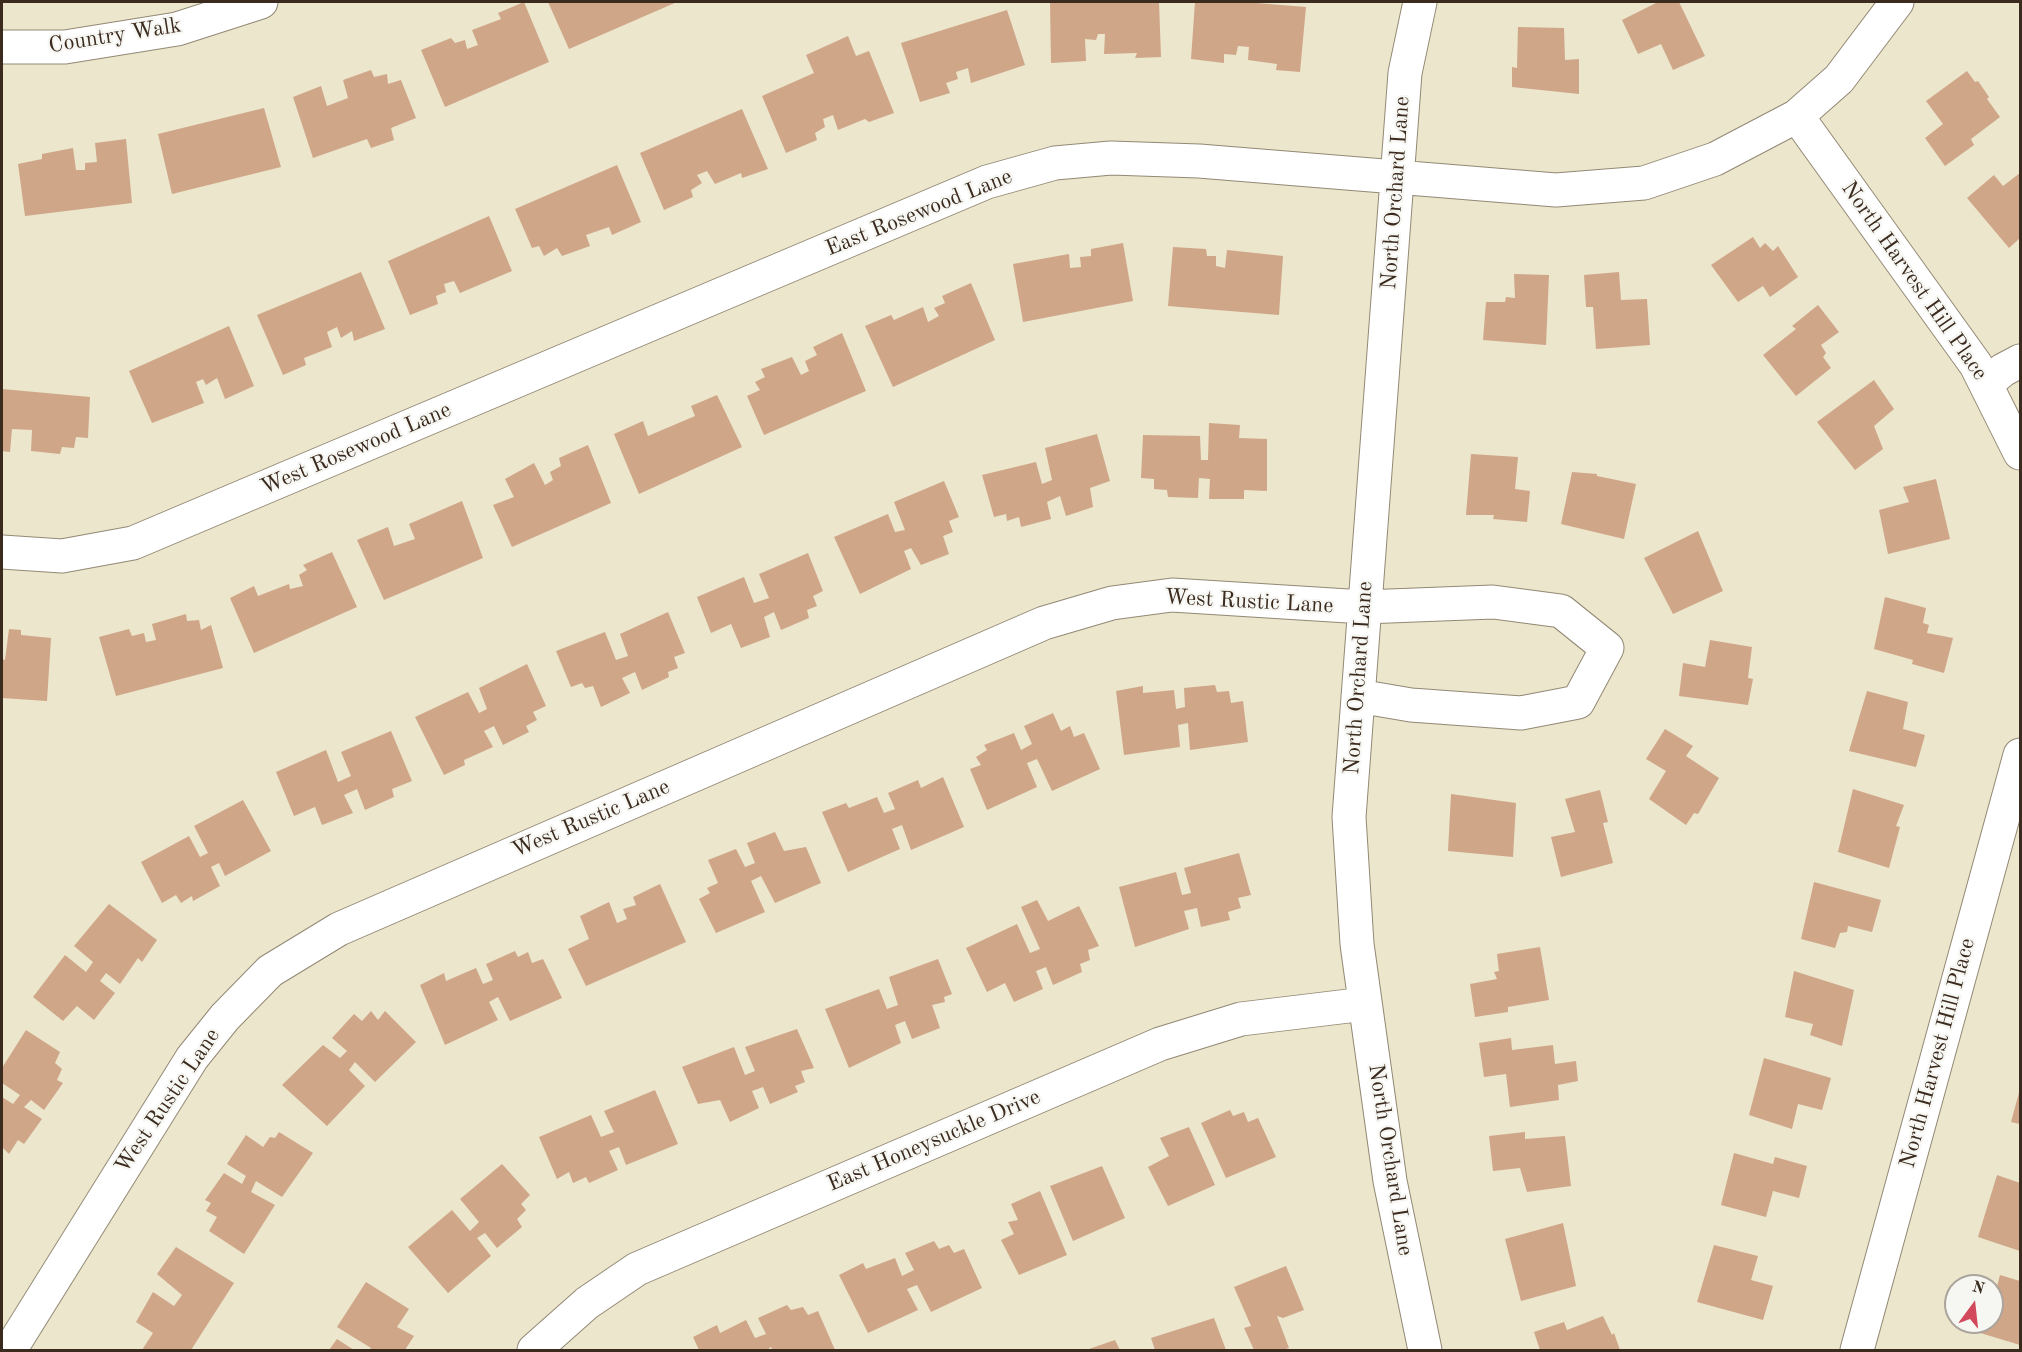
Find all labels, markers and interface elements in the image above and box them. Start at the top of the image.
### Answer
street label: Country Walk [47,12,183,60]
street label: North Orchard Lane [1376,95,1416,291]
street label: East Rosewood Lane [822,164,1016,262]
street label: North Harvest Hill Place [1835,176,1993,386]
street label: West Rosewood Lane [257,397,455,501]
street label: North Orchard Lane [1339,580,1379,776]
street label: West Rustic Lane [1164,584,1334,620]
street label: West Rustic Lane [508,774,674,864]
street label: North Harvest Hill Place [1895,935,1981,1171]
street label: West Rustic Lane [110,1024,226,1178]
street label: North Orchard Lane [1362,1062,1418,1258]
street label: East Honeysuckle Drive [824,1084,1044,1198]
north arrow [1944,1274,2004,1334]
text: N [1970,1279,1986,1298]

